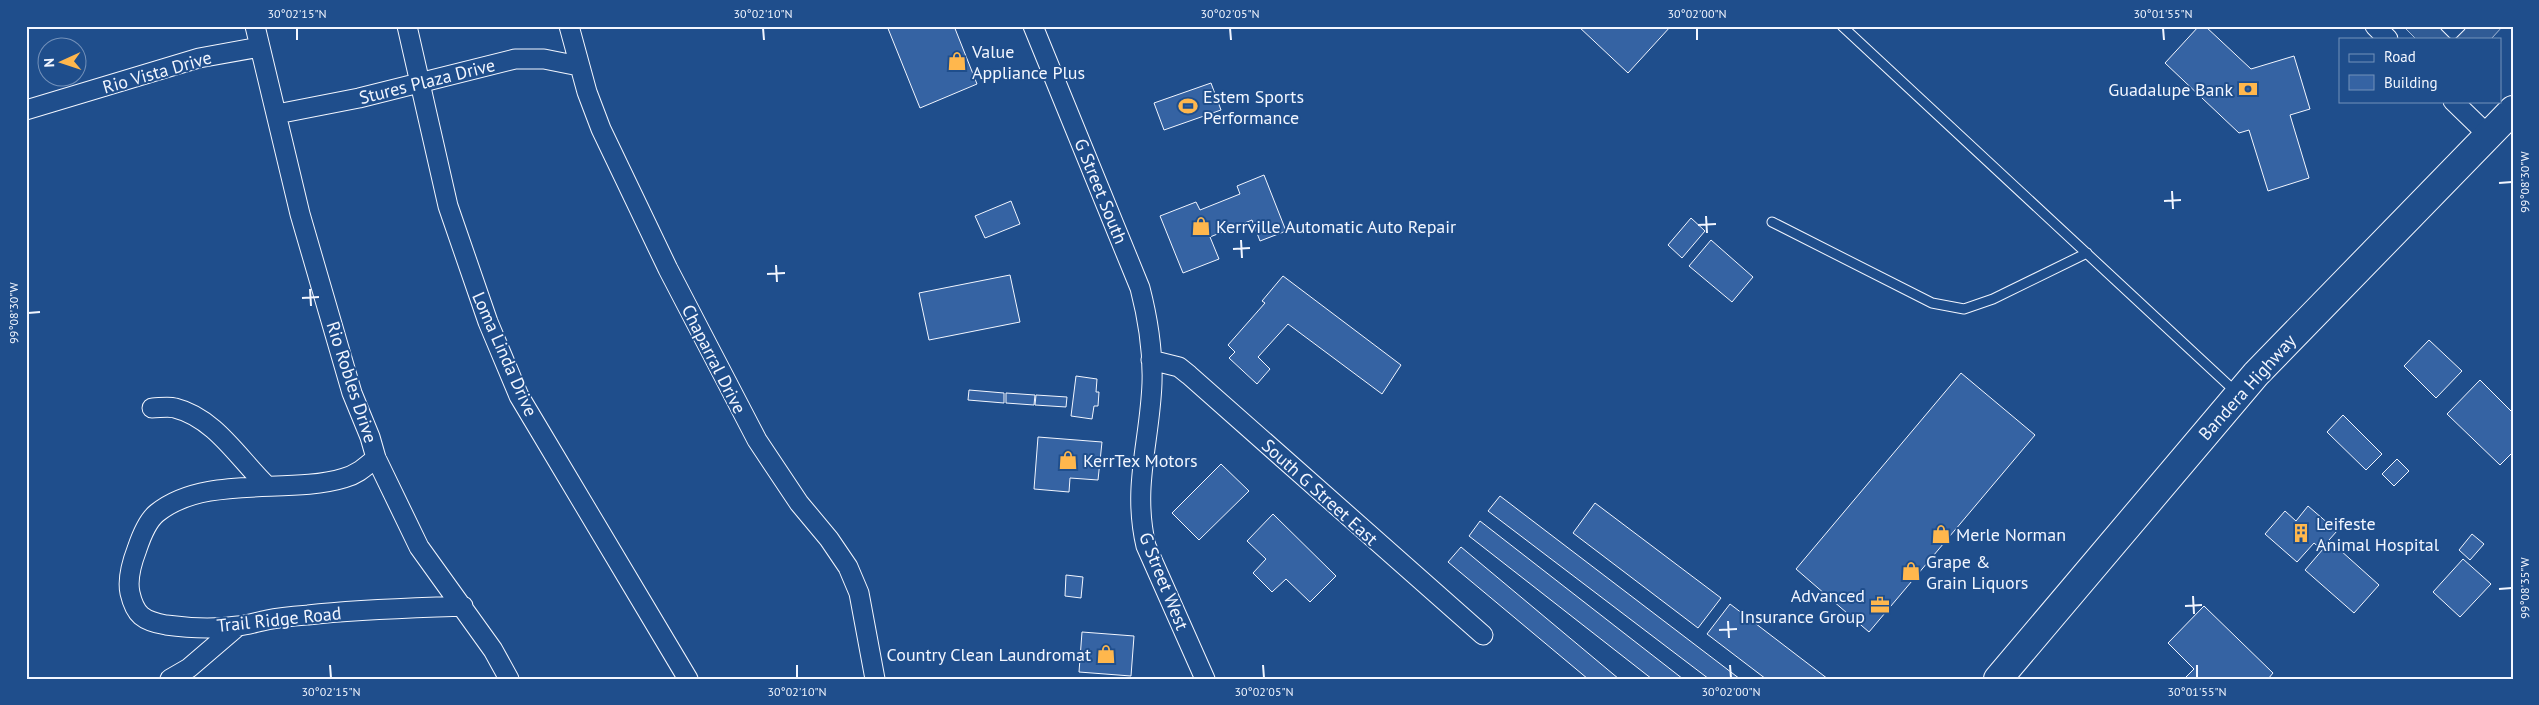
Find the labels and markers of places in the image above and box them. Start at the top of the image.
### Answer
place label: Value Appliance Plus [971,40,1085,84]
shop icon: Value Appliance Plus [946,50,968,72]
place label: Guadalupe Bank [2108,78,2233,101]
bank icon: Guadalupe Bank [2237,78,2259,100]
place label: Estem Sports Performance [1203,85,1304,129]
sports icon: Estem Sports Performance [1177,95,1199,117]
shop icon: Kerrville Automatic Auto Repair [1190,215,1212,237]
place label: Kerrville Automatic Auto Repair [1216,215,1456,238]
shop icon: KerrTex Motors [1057,449,1079,471]
place label: KerrTex Motors [1083,449,1198,472]
place label: Leifeste Animal Hospital [2316,512,2440,556]
building icon: Leifeste Animal Hospital [2290,522,2312,544]
shop icon: Merle Norman [1930,523,1952,545]
place label: Merle Norman [1956,523,2066,546]
place label: Grape & Grain Liquors [1926,550,2028,594]
shop icon: Grape & Grain Liquors [1900,560,1922,582]
place label: Advanced Insurance Group [1740,584,1865,628]
office icon: Advanced Insurance Group [1869,594,1891,616]
place label: Country Clean Laundromat [887,643,1091,666]
shop icon: Country Clean Laundromat [1095,643,1117,665]

